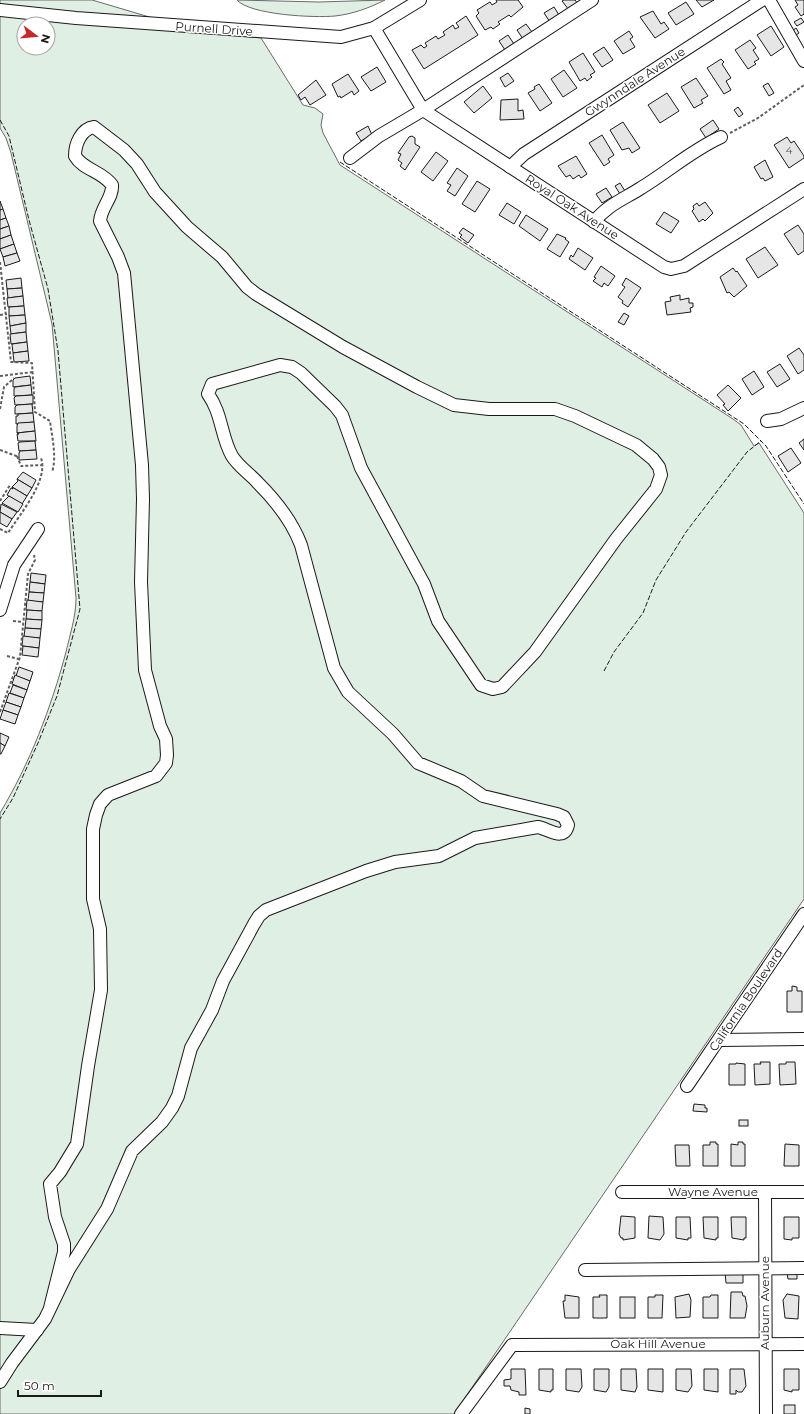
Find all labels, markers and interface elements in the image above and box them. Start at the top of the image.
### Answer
north arrow [16,16,56,56]
street label: Purnell Drive [175,18,253,39]
text: N [38,33,54,45]
street label: Gwynndale Avenue [582,44,688,120]
house number: 4 [786,144,793,157]
street label: Royal Oak Avenue [523,171,622,242]
street label: California Boulevard [706,945,786,1054]
street label: Wayne Avenue [668,1184,758,1199]
street label: Auburn Avenue [757,1256,772,1350]
street label: Oak Hill Avenue [610,1336,706,1351]
scale bar [18,1372,101,1398]
text: 50 m [24,1378,55,1393]

